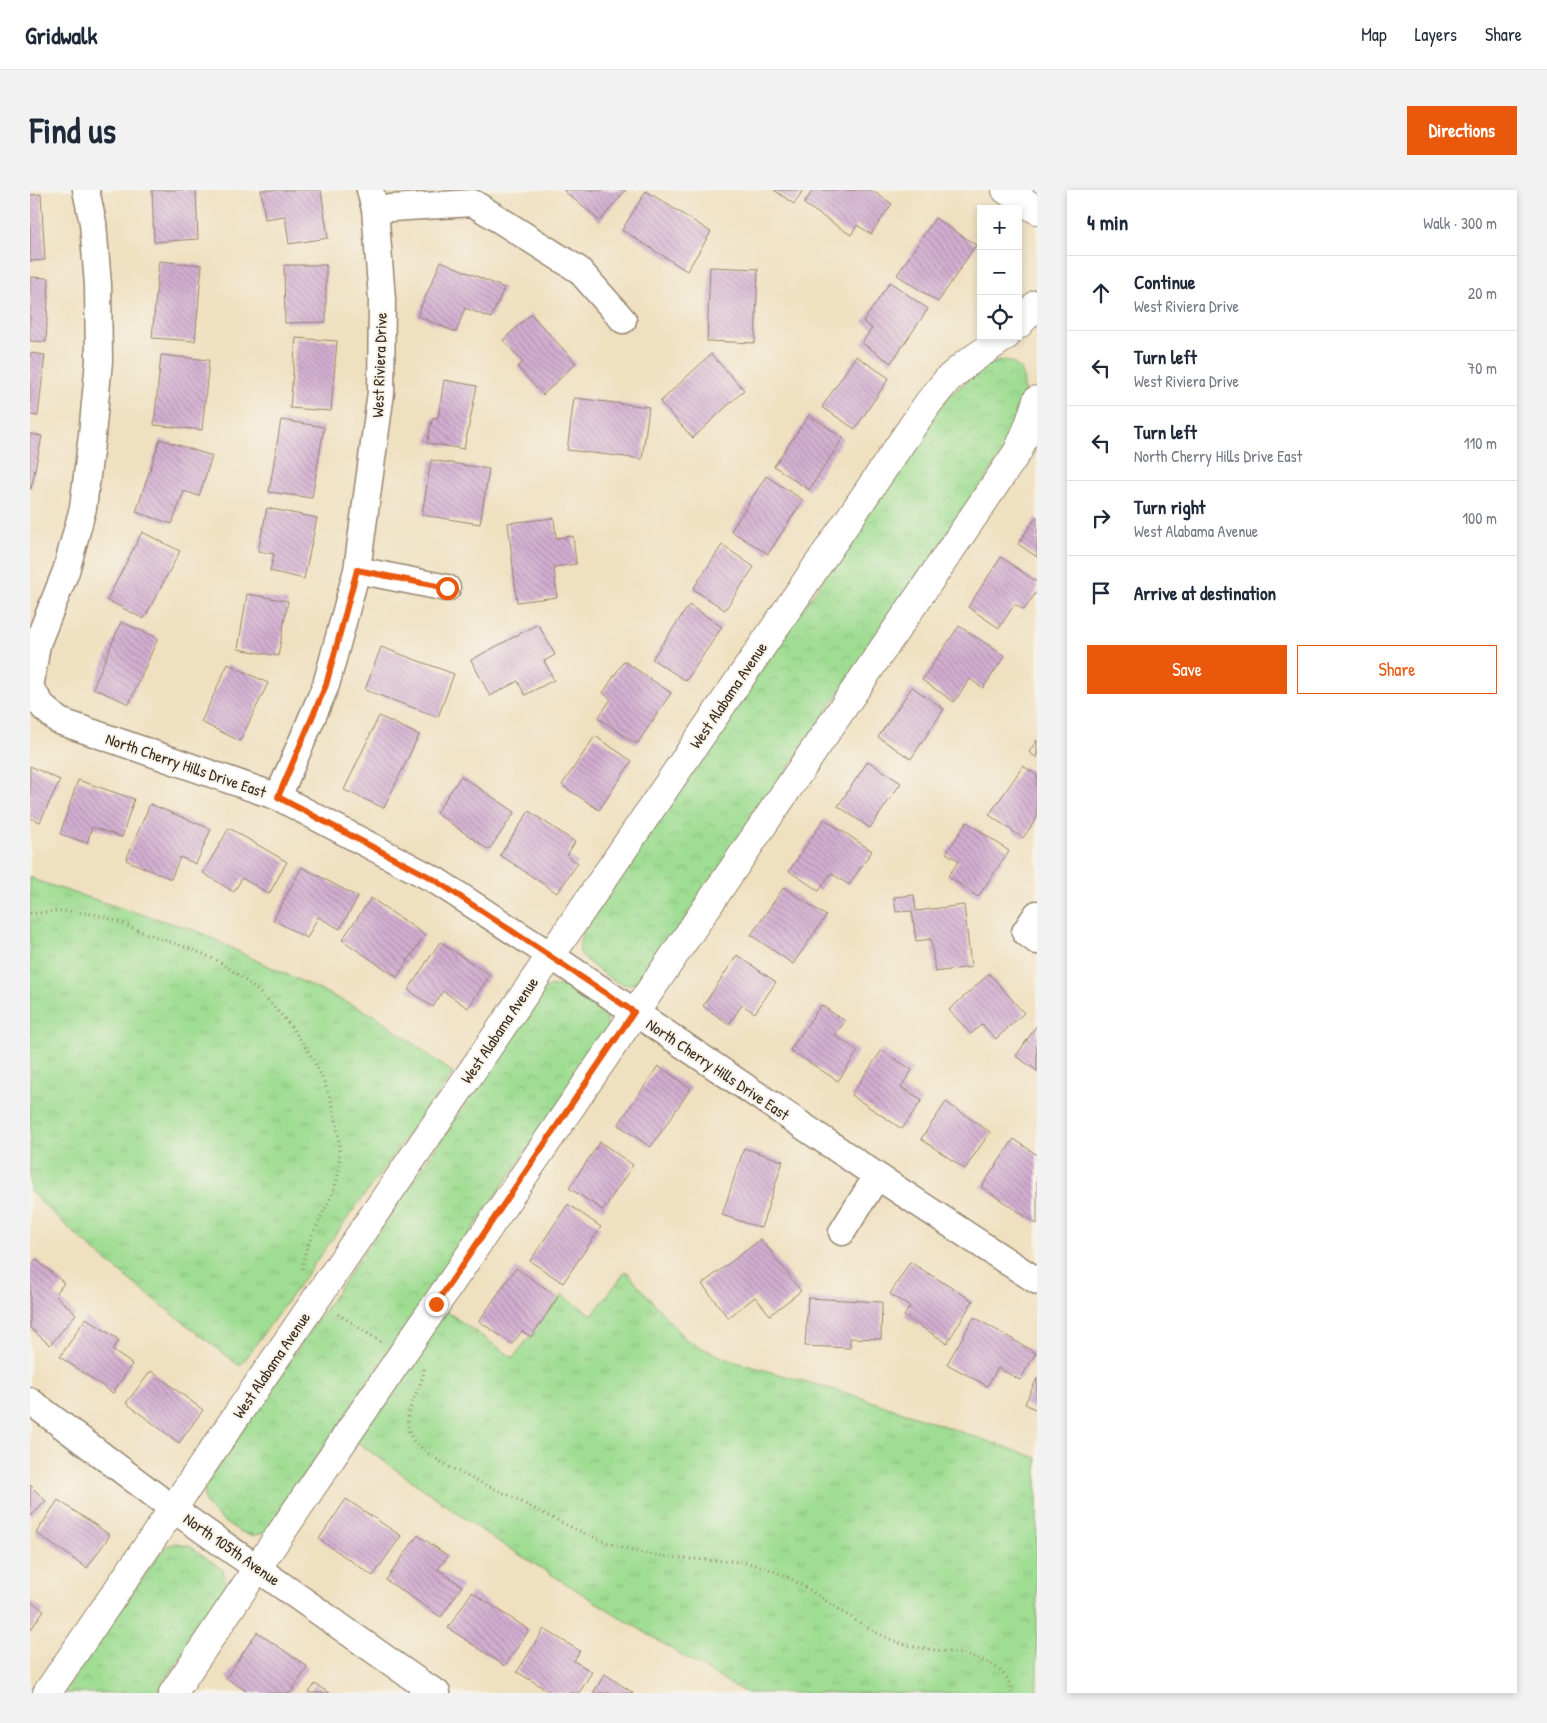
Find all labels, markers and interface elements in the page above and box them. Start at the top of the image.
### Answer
text: Gridwalk [25,19,97,51]
text: Map [1361,22,1387,47]
text: Layers [1415,22,1457,47]
text: Share [1485,22,1522,47]
button: Directions [1407,106,1517,155]
text: Find us [30,107,116,154]
map controls [977,205,1022,340]
button: + [977,205,1022,250]
text: 4 min [1087,208,1128,237]
text: Walk · 300 m [1423,212,1497,234]
button: − [977,250,1022,295]
text: Continue [1134,269,1195,295]
icon: ahead [1087,279,1115,307]
text: 20 m [1468,282,1497,304]
button: locate [977,295,1022,340]
text: West Riviera Drive [1134,295,1239,317]
street label: West Riviera Drive [366,312,392,418]
text: Turn left [1134,344,1197,370]
icon: left [1087,354,1115,382]
text: 70 m [1467,357,1497,379]
text: West Riviera Drive [1134,370,1239,392]
text: Turn left [1134,419,1197,445]
icon: left [1087,429,1115,457]
text: 110 m [1464,432,1497,454]
text: North Cherry Hills Drive East [1134,445,1302,467]
text: Turn right [1134,494,1205,520]
icon: right [1087,504,1115,532]
text: 100 m [1462,507,1497,529]
text: West Alabama Avenue [1134,520,1258,542]
route start [436,577,459,600]
icon: arrive [1087,579,1115,607]
text: Arrive at destination [1134,580,1276,606]
street label: West Alabama Avenue [684,637,772,753]
button: Save [1087,645,1287,694]
button: Share [1297,645,1497,694]
street label: North Cherry Hills Drive East [103,727,270,803]
street label: West Alabama Avenue [455,972,543,1088]
street label: North Cherry Hills Drive East [642,1013,794,1125]
route end [425,1293,448,1316]
street label: West Alabama Avenue [227,1307,315,1423]
street label: North 105th Avenue [179,1508,285,1591]

